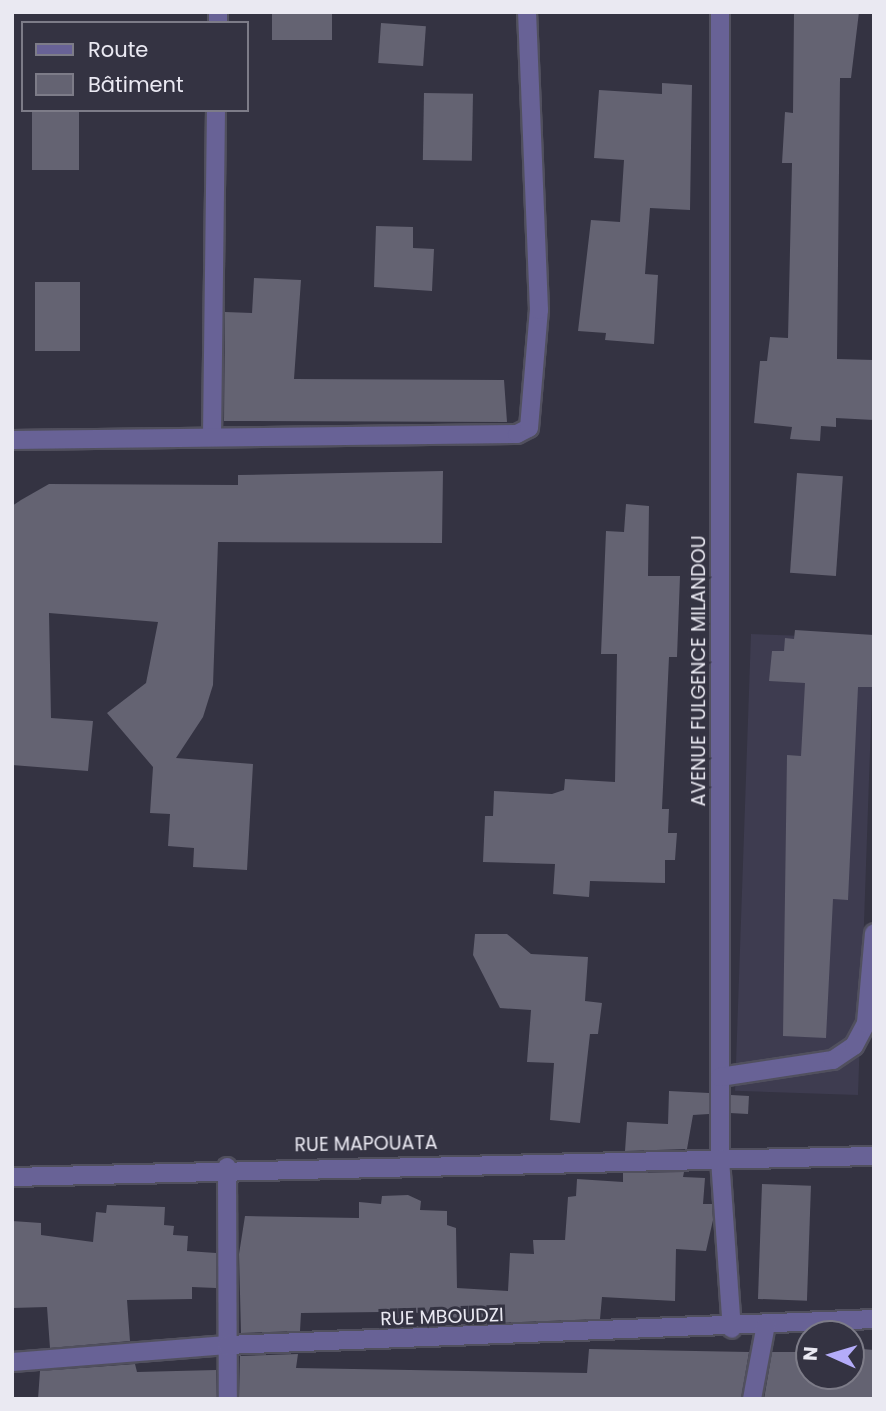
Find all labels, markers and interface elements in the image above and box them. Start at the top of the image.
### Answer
legend [21,21,248,112]
text: Route [88,35,148,64]
text: Bâtiment [88,70,184,99]
street label: AVENUE FULGENCE MILANDOU [688,536,710,806]
street label: RUE MAPOUATA [294,1131,438,1157]
street label: RUE MBOUDZI [380,1303,504,1331]
north arrow [795,1320,865,1390]
text: N [797,1346,825,1362]

